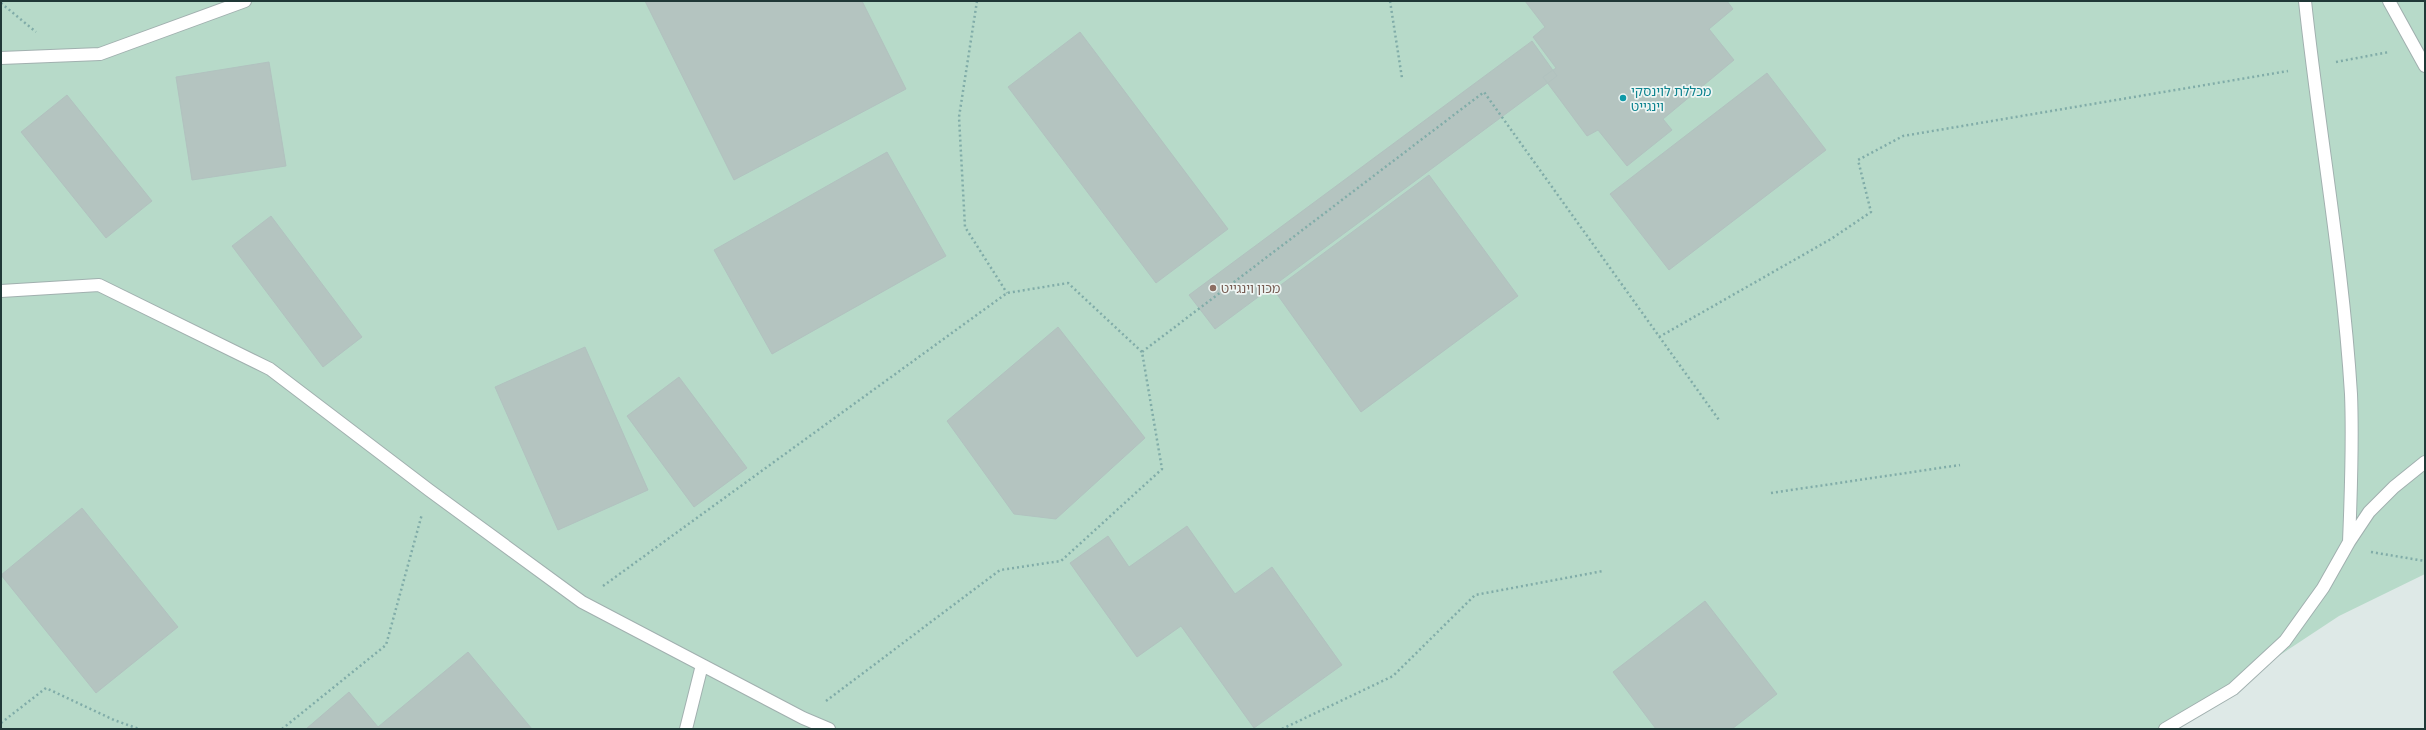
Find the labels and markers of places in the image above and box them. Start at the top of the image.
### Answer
place label: מכללת לוינסקי וינגייט [1631,84,1712,114]
marker: מכללת לוינסקי וינגייט [1618,93,1628,103]
place label: מכון וינגייט [1221,281,1281,296]
marker: מכון וינגייט [1208,283,1218,293]

